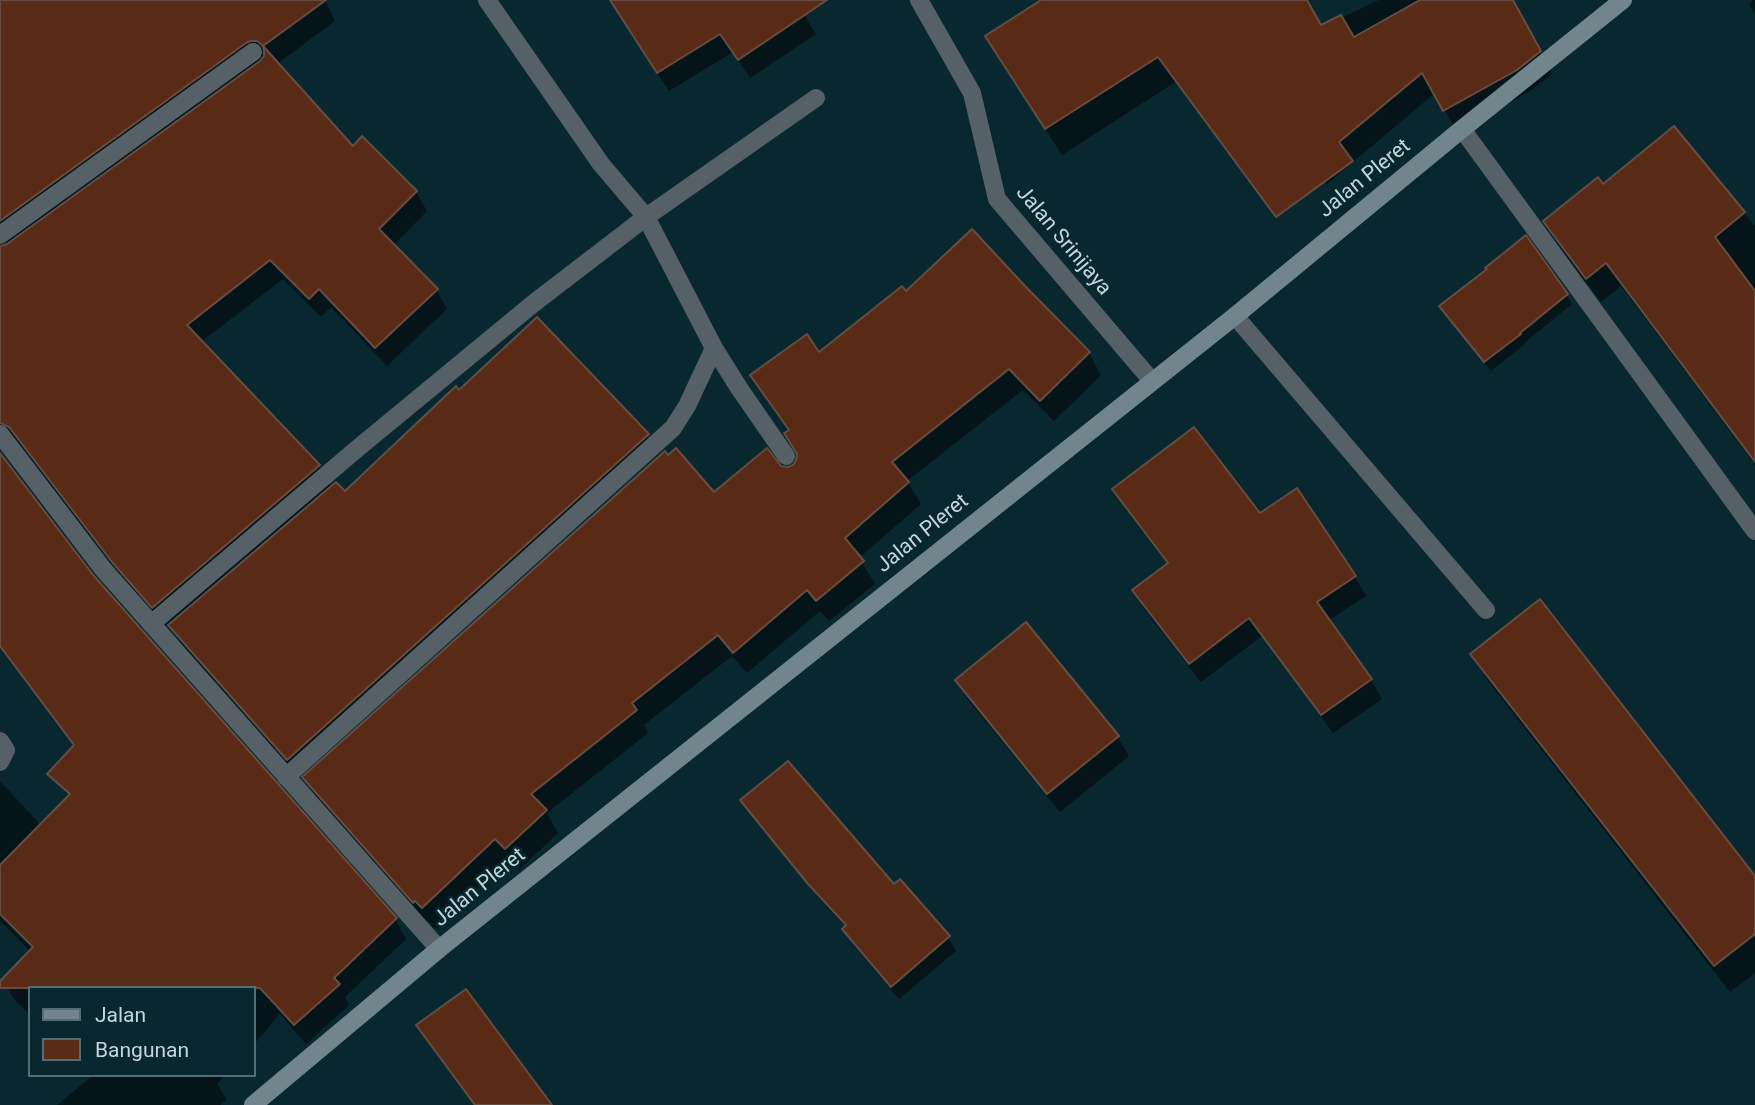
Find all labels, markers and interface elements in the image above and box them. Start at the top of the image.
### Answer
street label: Jalan Pleret [1314,134,1416,224]
street label: Jalan Srinijaya [1010,181,1116,301]
street label: Jalan Pleret [872,489,974,579]
street label: Jalan Pleret [429,843,531,933]
legend [28,986,256,1077]
text: Jalan [95,1003,146,1027]
text: Bangunan [95,1038,189,1062]

